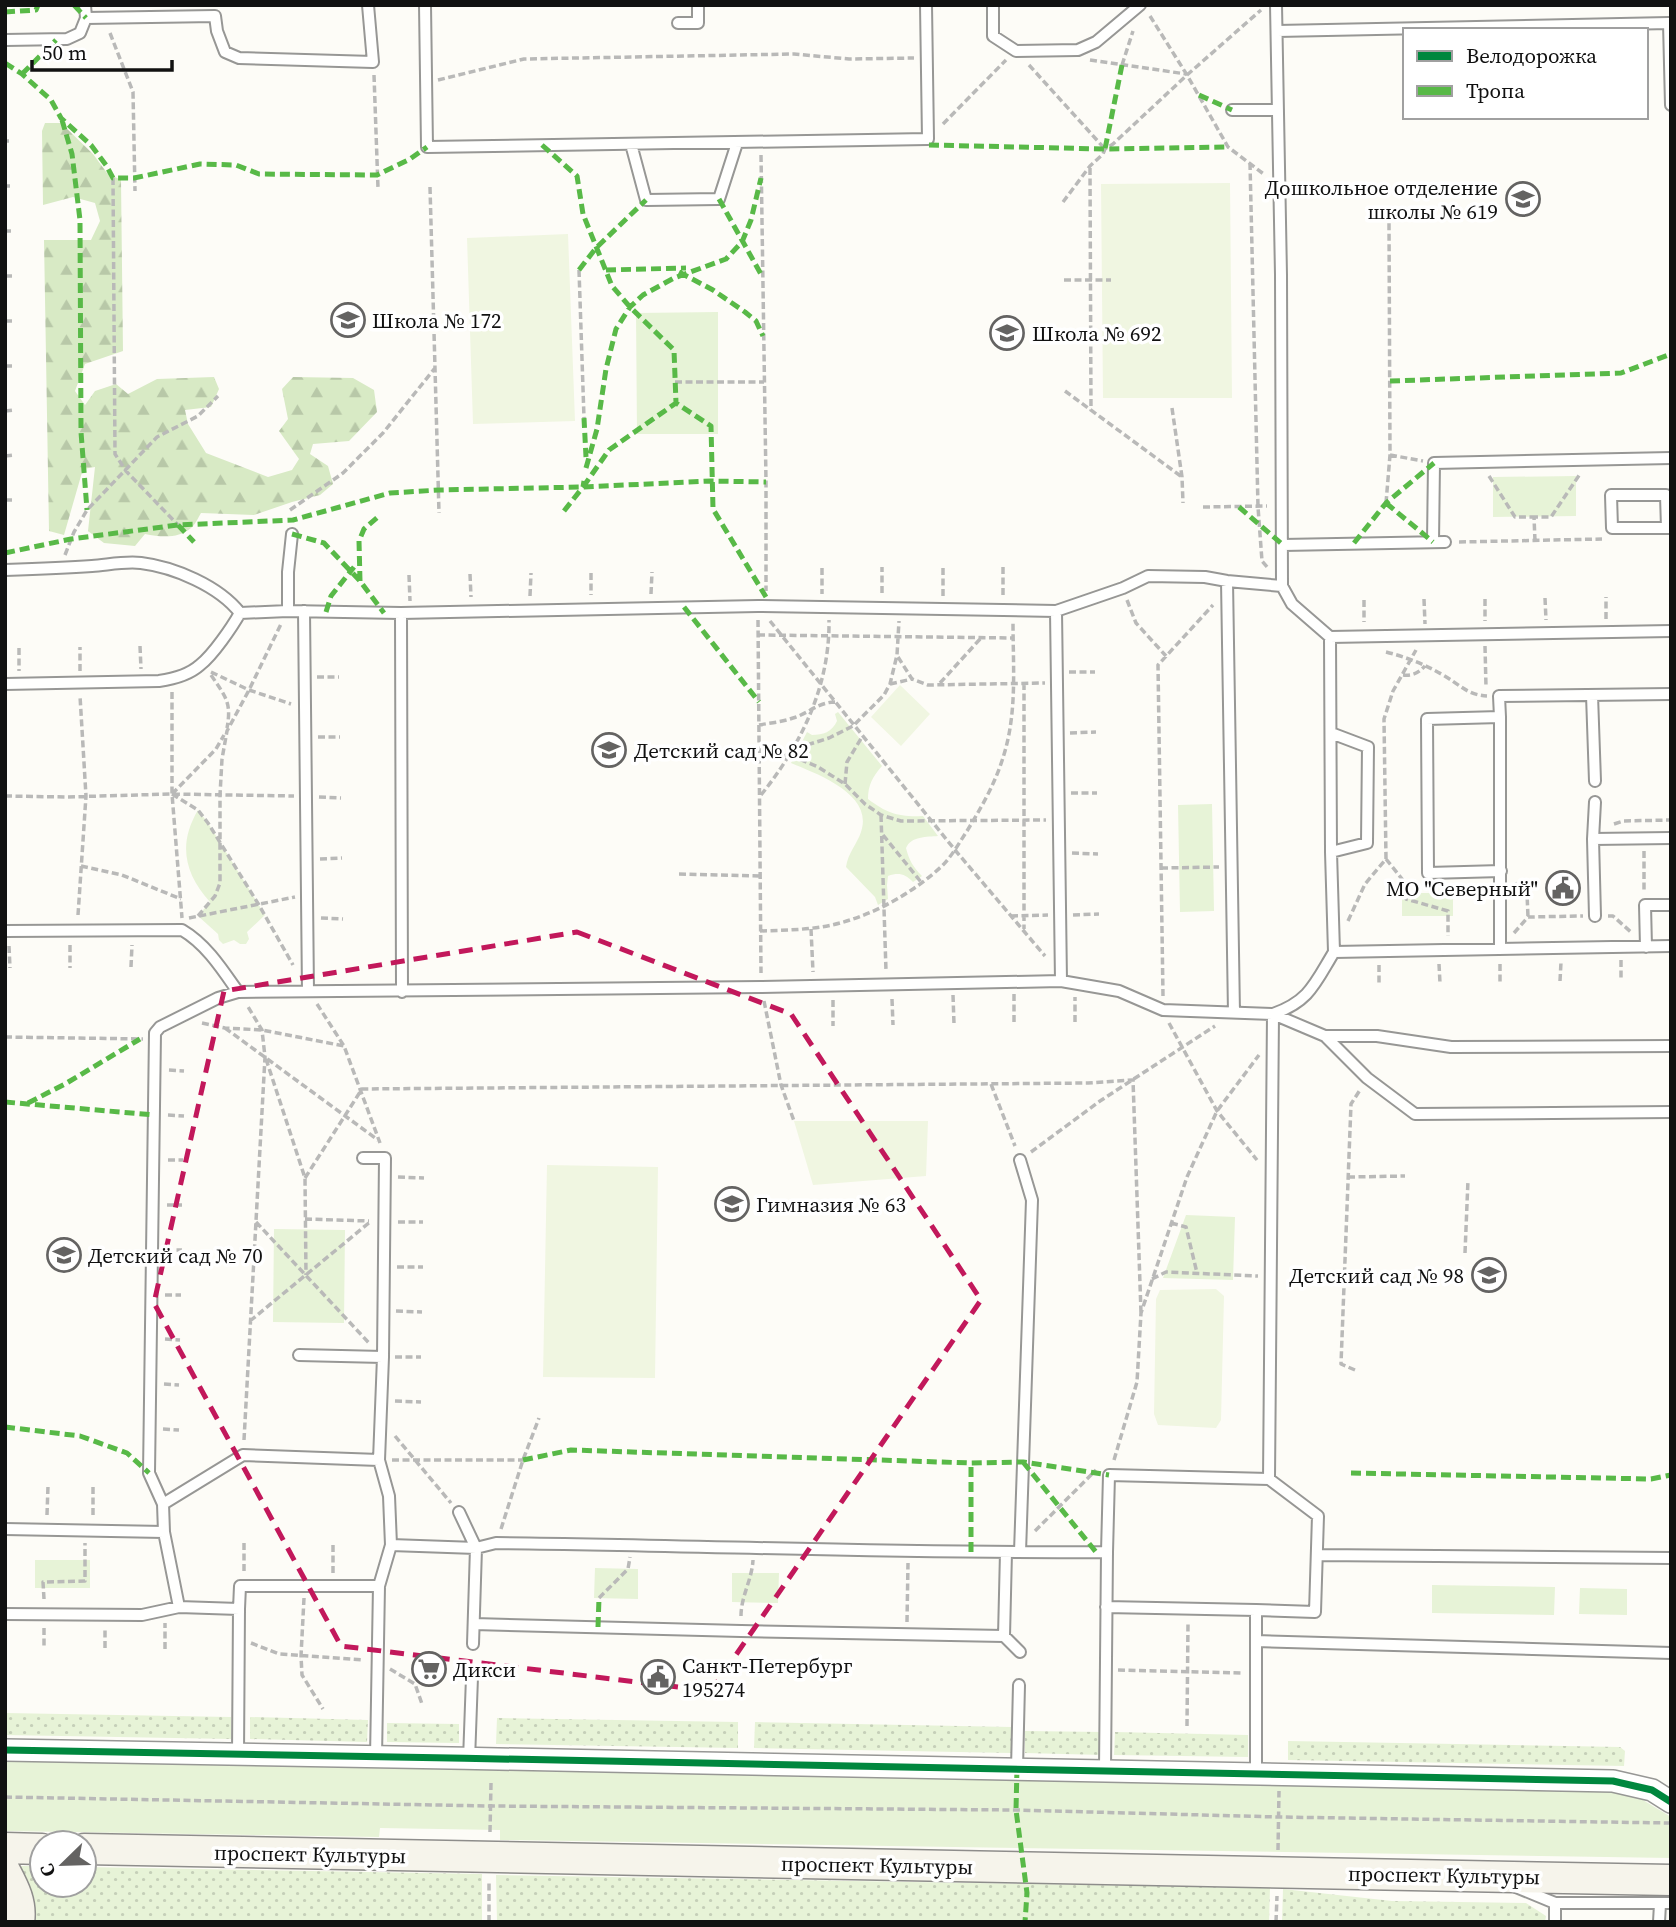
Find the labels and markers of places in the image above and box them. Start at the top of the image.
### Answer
place label: Дошкольное отделение школы № 619 [1265,173,1498,226]
school or university icon: Дошкольное отделение школы № 619 [1504,180,1542,218]
school or university icon: Школа № 172 [329,301,367,339]
place label: Школа № 172 [372,306,502,335]
school or university icon: Школа № 692 [988,314,1026,352]
place label: Школа № 692 [1032,319,1162,348]
school or university icon: Детский сад № 82 [590,731,628,769]
place label: Детский сад № 82 [634,736,809,765]
public building icon: МО "Северный" [1544,869,1582,907]
place label: МО "Северный" [1386,874,1538,903]
school or university icon: Гимназия № 63 [713,1185,751,1223]
place label: Гимназия № 63 [756,1190,906,1219]
school or university icon: Детский сад № 70 [45,1236,83,1274]
place label: Детский сад № 70 [88,1241,263,1270]
school or university icon: Детский сад № 98 [1470,1256,1508,1294]
place label: Детский сад № 98 [1289,1261,1464,1290]
supermarket icon: Дикси [410,1650,448,1688]
place label: Санкт-Петербург 195274 [682,1651,852,1704]
place label: Дикси [453,1655,516,1684]
public building icon: Санкт-Петербург 195274 [639,1658,677,1696]

